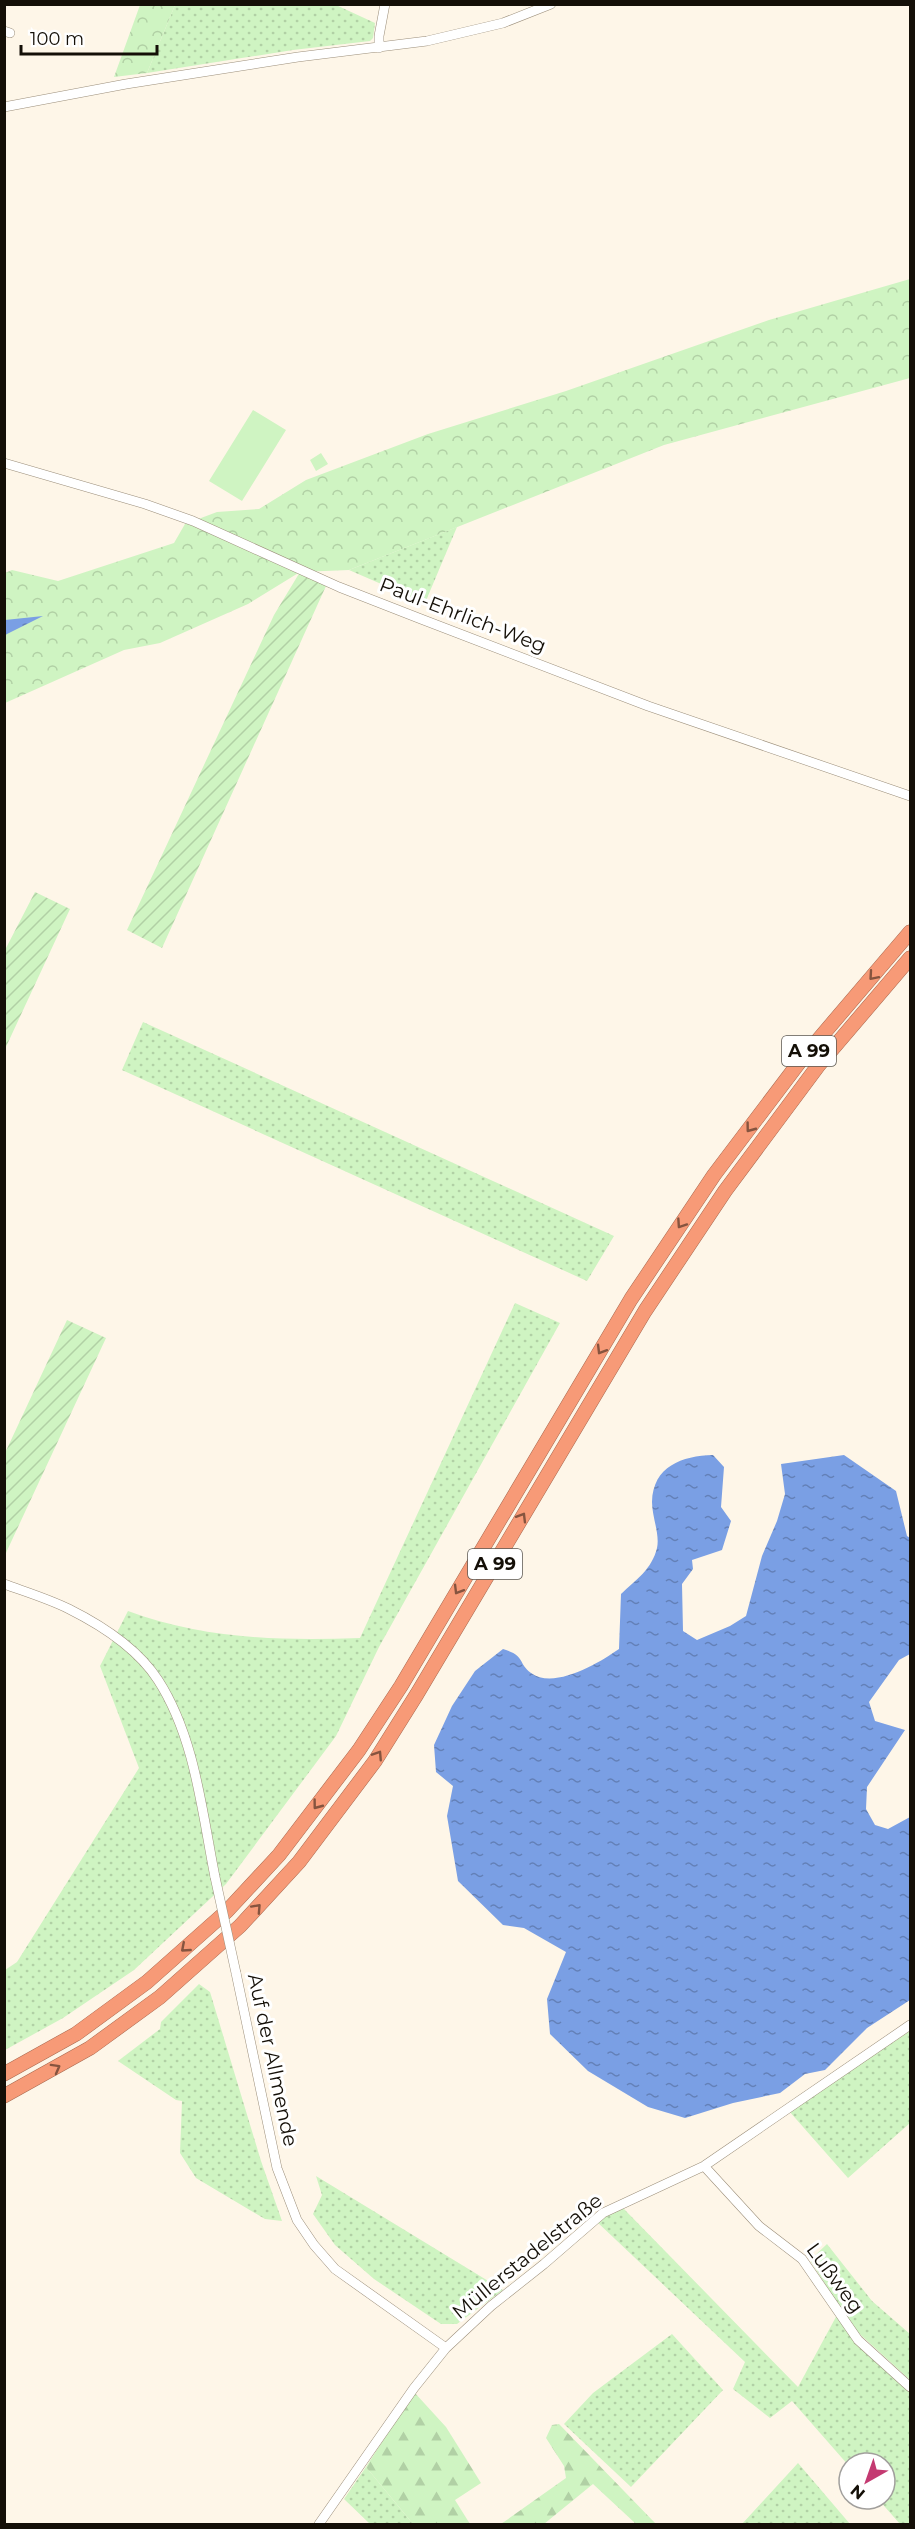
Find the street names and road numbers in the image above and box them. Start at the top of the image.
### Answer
street label: Paul-Ehrlich-Weg [376,572,550,658]
road number: A 99 [782,1036,836,1066]
road number: A 99 [468,1549,522,1579]
street label: Auf der Allmende [243,1971,303,2149]
street label: Müllerstadelstraße [447,2188,607,2324]
street label: Lußweg [801,2238,869,2318]

